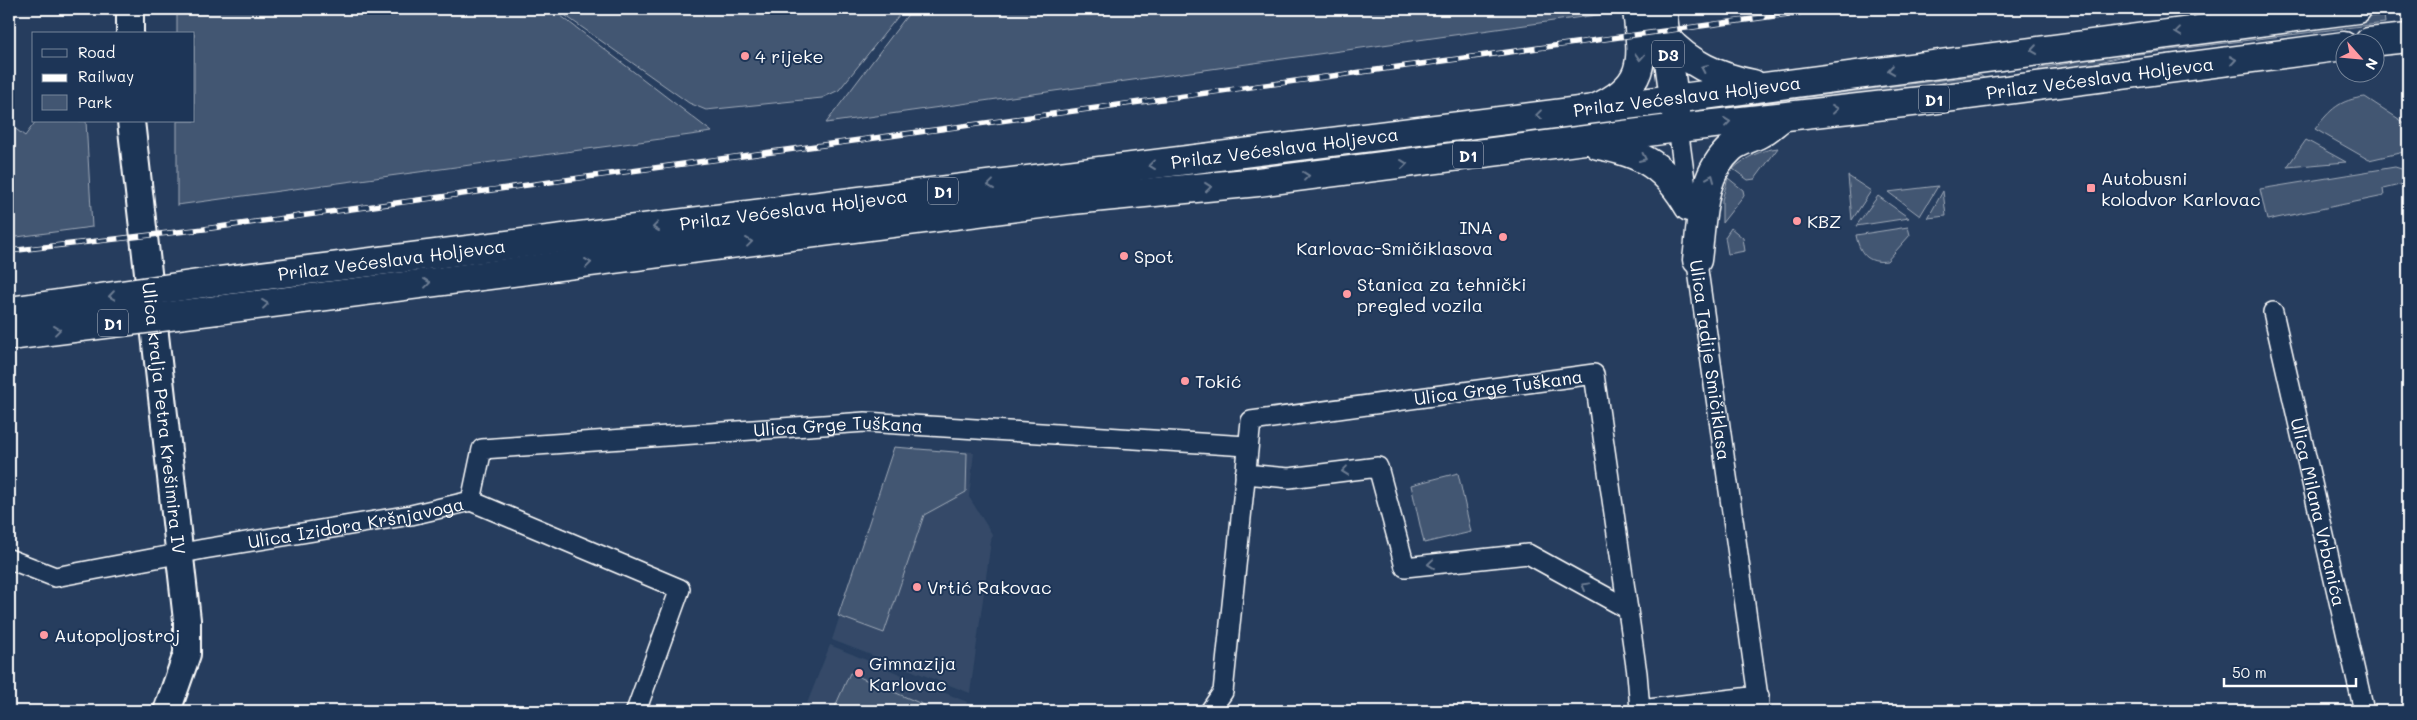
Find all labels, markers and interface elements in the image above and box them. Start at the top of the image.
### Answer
one-way arrow [2173,26,2182,36]
legend [32,32,195,122]
north arrow [2334,32,2384,82]
road number: D3 [1652,41,1684,68]
text: Road [78,42,115,62]
place label: 4 rijeke [755,44,824,68]
one-way arrow [2030,45,2038,55]
marker: 4 rijeke [739,50,751,62]
street label: Prilaz Većeslava Holjevca [1985,51,2215,105]
one-way arrow [1634,54,1645,62]
text: N [2361,55,2383,73]
one-way arrow [2229,56,2238,66]
one-way arrow [1700,64,1709,74]
one-way arrow [1886,64,1894,75]
text: Railway [78,66,134,86]
street label: Prilaz Većeslava Holjevca [1572,70,1802,122]
road number: D1 [1919,86,1949,112]
text: Park [78,92,112,112]
one-way arrow [1831,104,1839,115]
one-way arrow [1535,110,1543,120]
one-way arrow [1723,117,1731,128]
street label: Prilaz Većeslava Holjevca [1169,122,1400,174]
road number: D1 [1453,142,1483,168]
one-way arrow [1638,152,1647,163]
one-way arrow [1400,159,1408,169]
one-way arrow [1148,160,1156,170]
place label: Autobusni kolodvor Karlovac [2101,166,2261,211]
one-way arrow [1303,171,1311,182]
one-way arrow [1705,174,1715,182]
road number: D1 [928,178,958,205]
one-way arrow [986,180,995,190]
one-way arrow [1204,182,1212,193]
marker: Autobusni kolodvor Karlovac [2085,182,2097,194]
street label: Prilaz Većeslava Holjevca [678,183,909,235]
place label: KBZ [1807,209,1841,233]
place label: INA Karlovac-Smičiklasova [1296,215,1493,260]
marker: KBZ [1791,215,1803,227]
one-way arrow [652,221,660,232]
marker: INA Karlovac-Smičiklasova [1497,231,1509,243]
street label: Prilaz Većeslava Holjevca [276,233,507,286]
one-way arrow [745,237,753,248]
place label: Spot [1134,244,1174,268]
marker: Spot [1118,250,1130,262]
one-way arrow [584,258,592,269]
street label: Ulica Tadije Smičiklasa [1685,258,1737,462]
place label: Stanica za tehnički pregled vozila [1357,272,1527,317]
one-way arrow [423,278,431,289]
street label: Ulica kralja Petra Krešimira IV [137,281,192,556]
marker: Stanica za tehnički pregled vozila [1341,288,1353,300]
one-way arrow [107,291,116,301]
one-way arrow [262,299,270,310]
road number: D1 [98,309,128,336]
one-way arrow [53,325,61,336]
street label: Ulica Grge Tuškana [1412,364,1584,411]
place label: Tokić [1195,369,1241,393]
marker: Tokić [1179,375,1191,387]
street label: Ulica Grge Tuškana [752,410,924,442]
street label: Ulica Milana Vrbanića [2285,415,2352,609]
one-way arrow [1341,465,1349,476]
street label: Ulica Izidora Kršnjavoga [246,491,466,554]
one-way arrow [1427,558,1435,569]
place label: Vrtić Rakovac [927,575,1052,599]
marker: Vrtić Rakovac [911,581,923,593]
one-way arrow [1581,582,1590,592]
place label: Autopoljostroj [54,623,180,647]
marker: Autopoljostroj [38,629,50,641]
place label: Gimnazija Karlovac [869,651,956,696]
scale bar [2224,655,2357,687]
text: 50 m [2232,662,2267,682]
marker: Gimnazija Karlovac [853,667,865,679]

